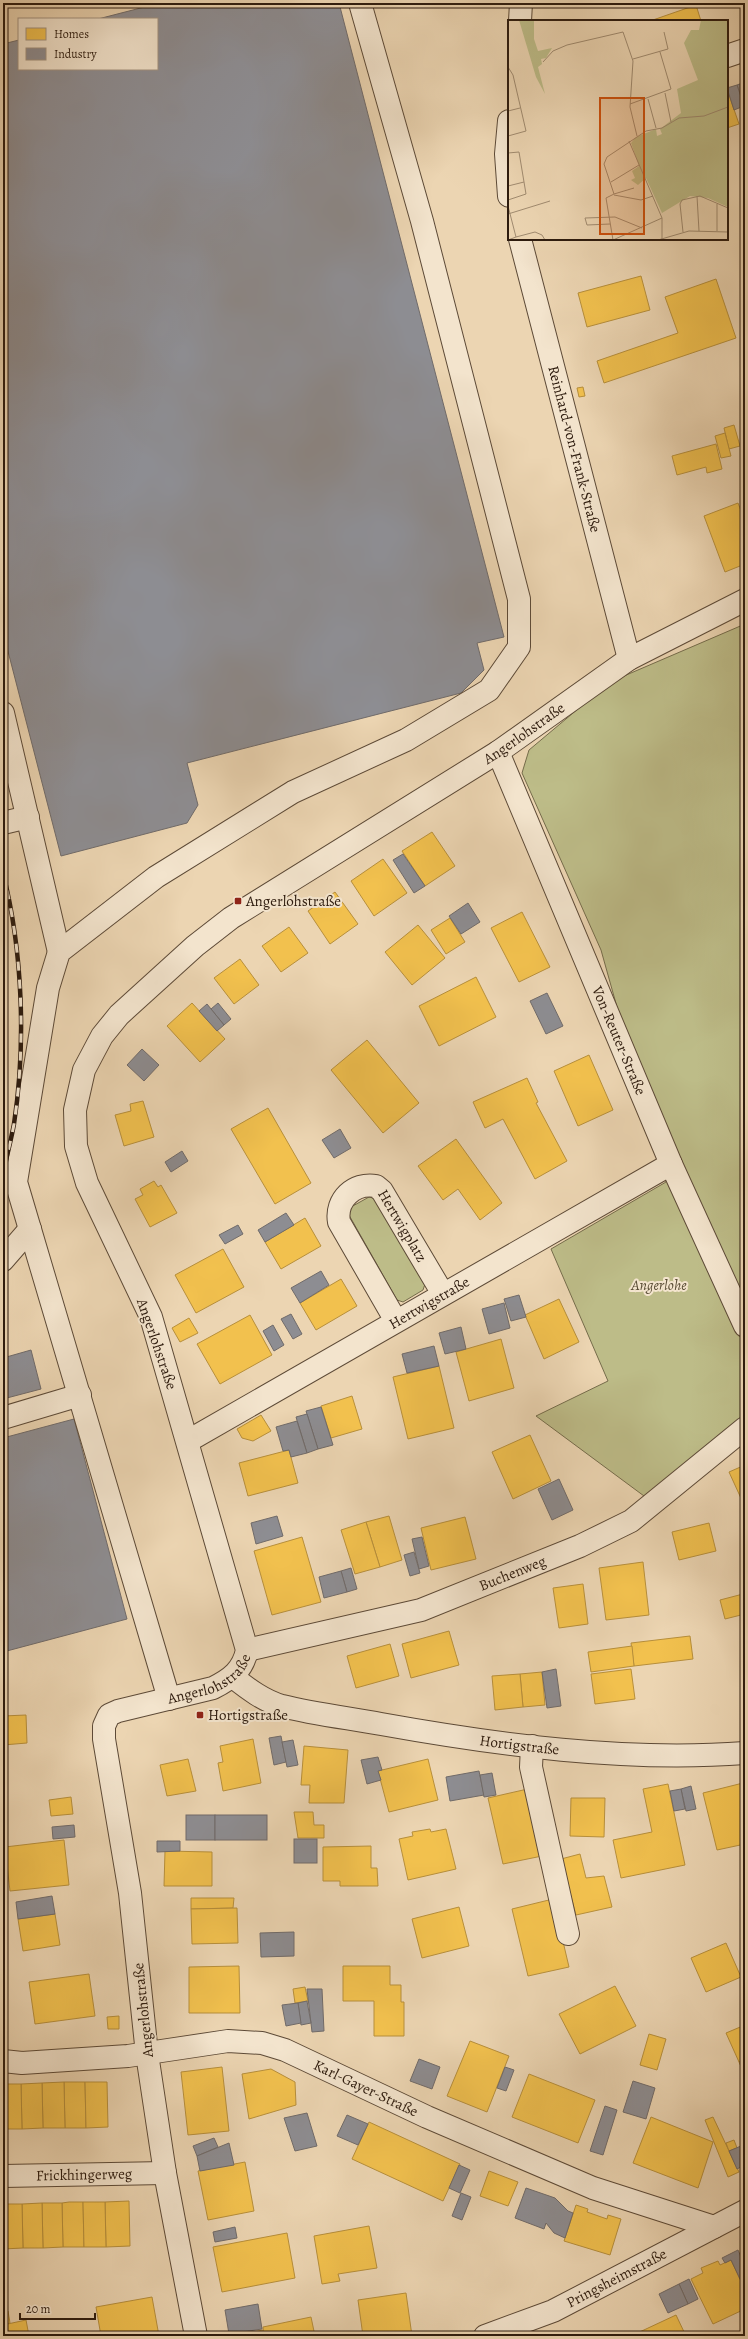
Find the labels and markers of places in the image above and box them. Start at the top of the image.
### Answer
place label: Angerlohstraße [245,891,341,911]
marker: Angerlohstraße [233,896,243,906]
place label: Hortigstraße [208,1705,288,1725]
marker: Hortigstraße [195,1710,205,1720]

